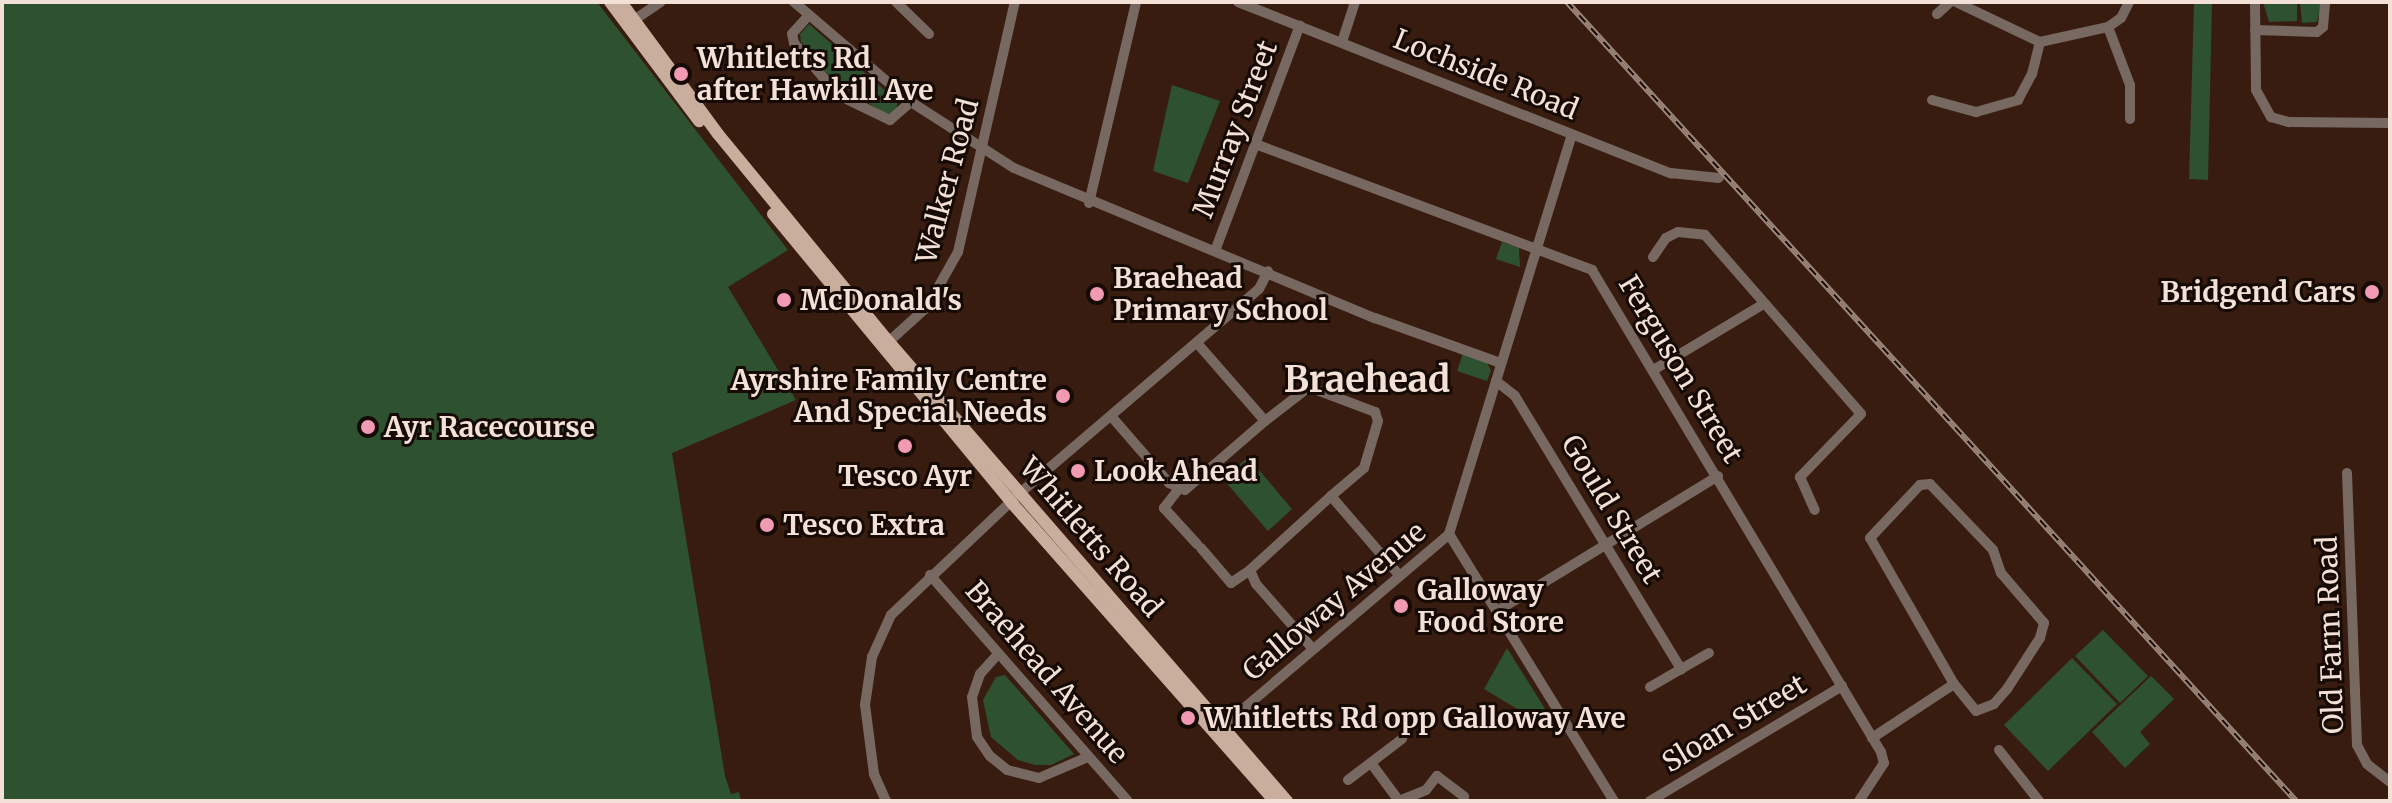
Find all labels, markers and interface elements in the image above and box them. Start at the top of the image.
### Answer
street label: Lochside Road [1389,22,1583,126]
street label: Murray Street [1186,36,1284,222]
place label: Whitletts Rd after Hawkill Ave [697,41,933,107]
marker: Whitletts Rd after Hawkill Ave [672,65,690,83]
street label: Walker Road [909,95,985,267]
place label: Braehead Primary School [1113,261,1328,327]
street label: Ferguson Street [1612,269,1750,469]
place label: Bridgend Cars [2160,275,2356,309]
place label: McDonald's [800,283,962,317]
marker: Bridgend Cars [2363,283,2381,301]
marker: Braehead Primary School [1088,285,1106,303]
marker: McDonald's [775,291,793,309]
district label: Braehead [1284,358,1450,402]
place label: Ayrshire Family Centre And Special Needs [731,363,1047,429]
marker: Ayrshire Family Centre And Special Needs [1054,387,1072,405]
place label: Ayr Racecourse [384,410,595,444]
marker: Ayr Racecourse [359,418,377,436]
street label: Gould Street [1555,429,1669,589]
marker: Tesco Ayr [896,437,914,455]
street label: Whitletts Road [1013,450,1169,624]
place label: Look Ahead [1094,454,1258,488]
place label: Tesco Ayr [838,459,972,493]
marker: Look Ahead [1069,462,1087,480]
place label: Tesco Extra [783,508,945,542]
street label: Galloway Avenue [1236,515,1432,687]
marker: Tesco Extra [758,516,776,534]
street label: Old Farm Road [2310,535,2350,735]
place label: Galloway Food Store [1417,573,1564,639]
street label: Braehead Avenue [959,574,1135,770]
marker: Galloway Food Store [1392,597,1410,615]
street label: Sloan Street [1656,667,1812,779]
place label: Whitletts Rd opp Galloway Ave [1204,701,1626,735]
marker: Whitletts Rd opp Galloway Ave [1179,709,1197,727]

